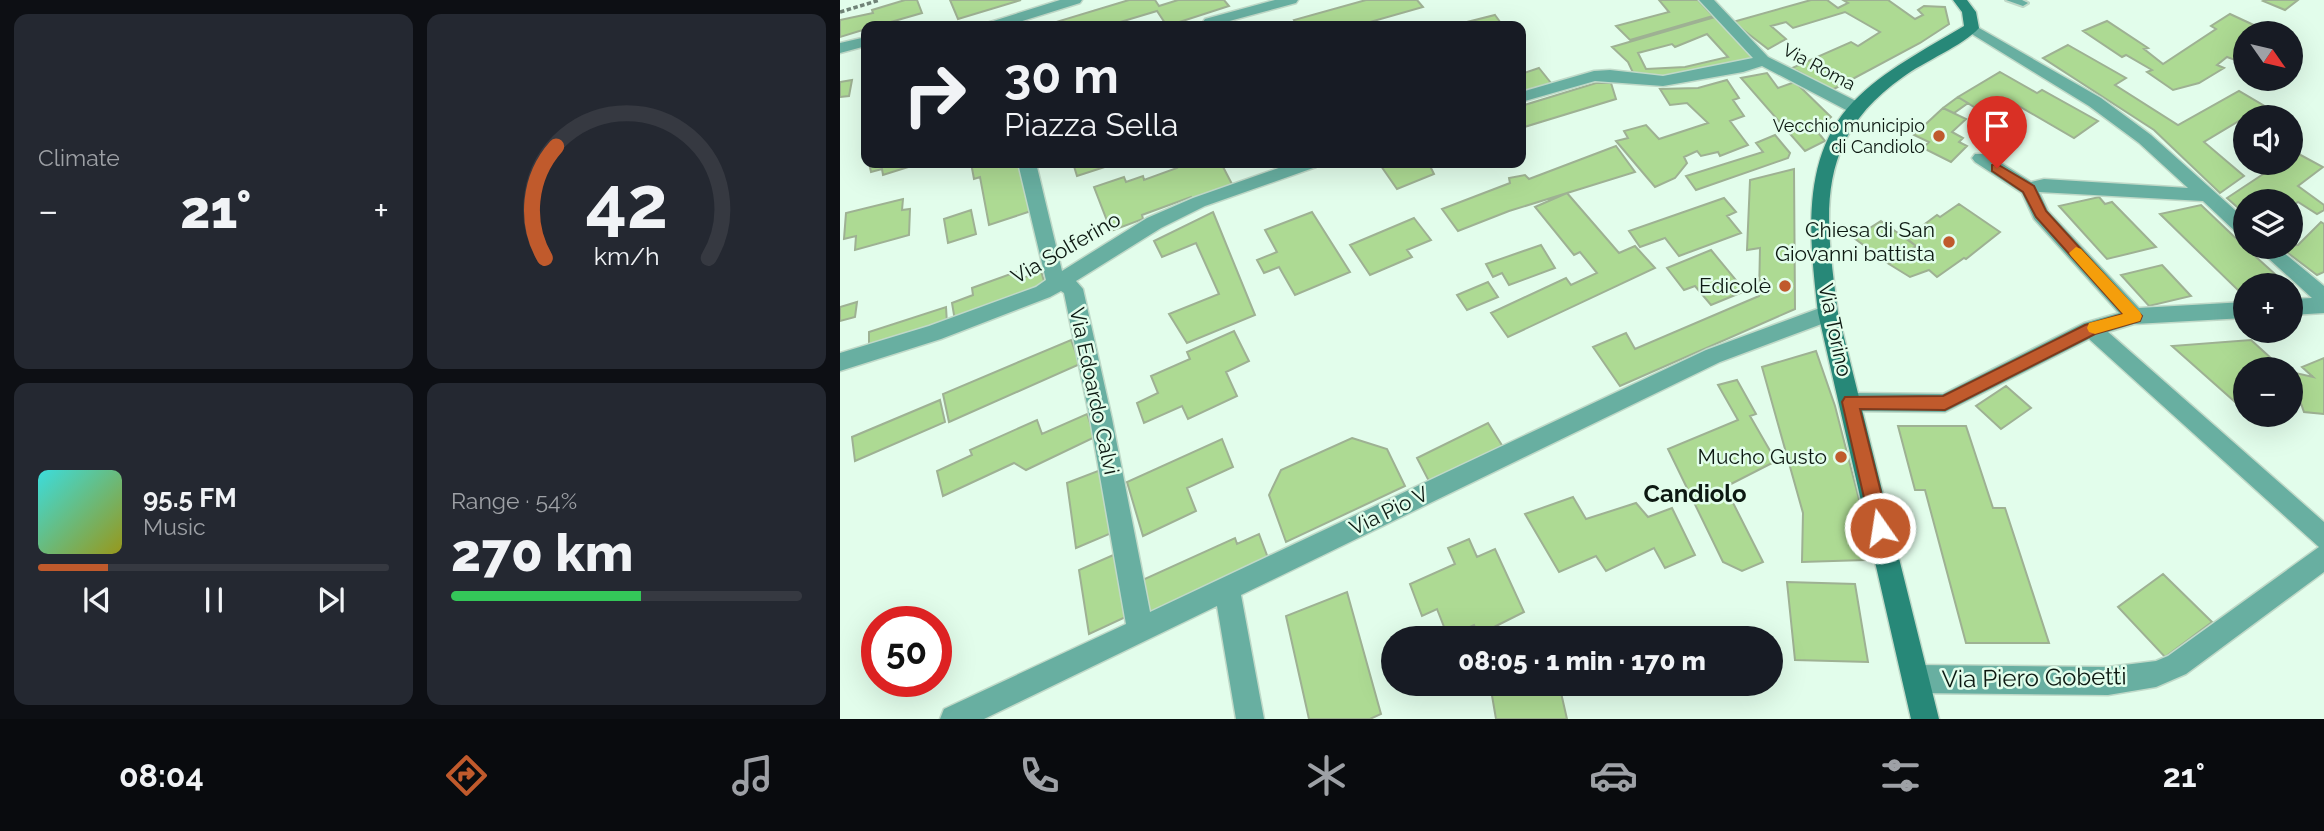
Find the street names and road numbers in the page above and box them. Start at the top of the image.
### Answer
street label: Via Roma [1779,39,1859,94]
street label: Via Solferino [1007,206,1125,289]
street label: Via Torino [1813,281,1858,379]
street label: Via Edoardo Calvi [1065,305,1124,477]
street label: Via Pio V [1345,481,1432,540]
street label: Via Piero Gobetti [1941,661,2127,694]

